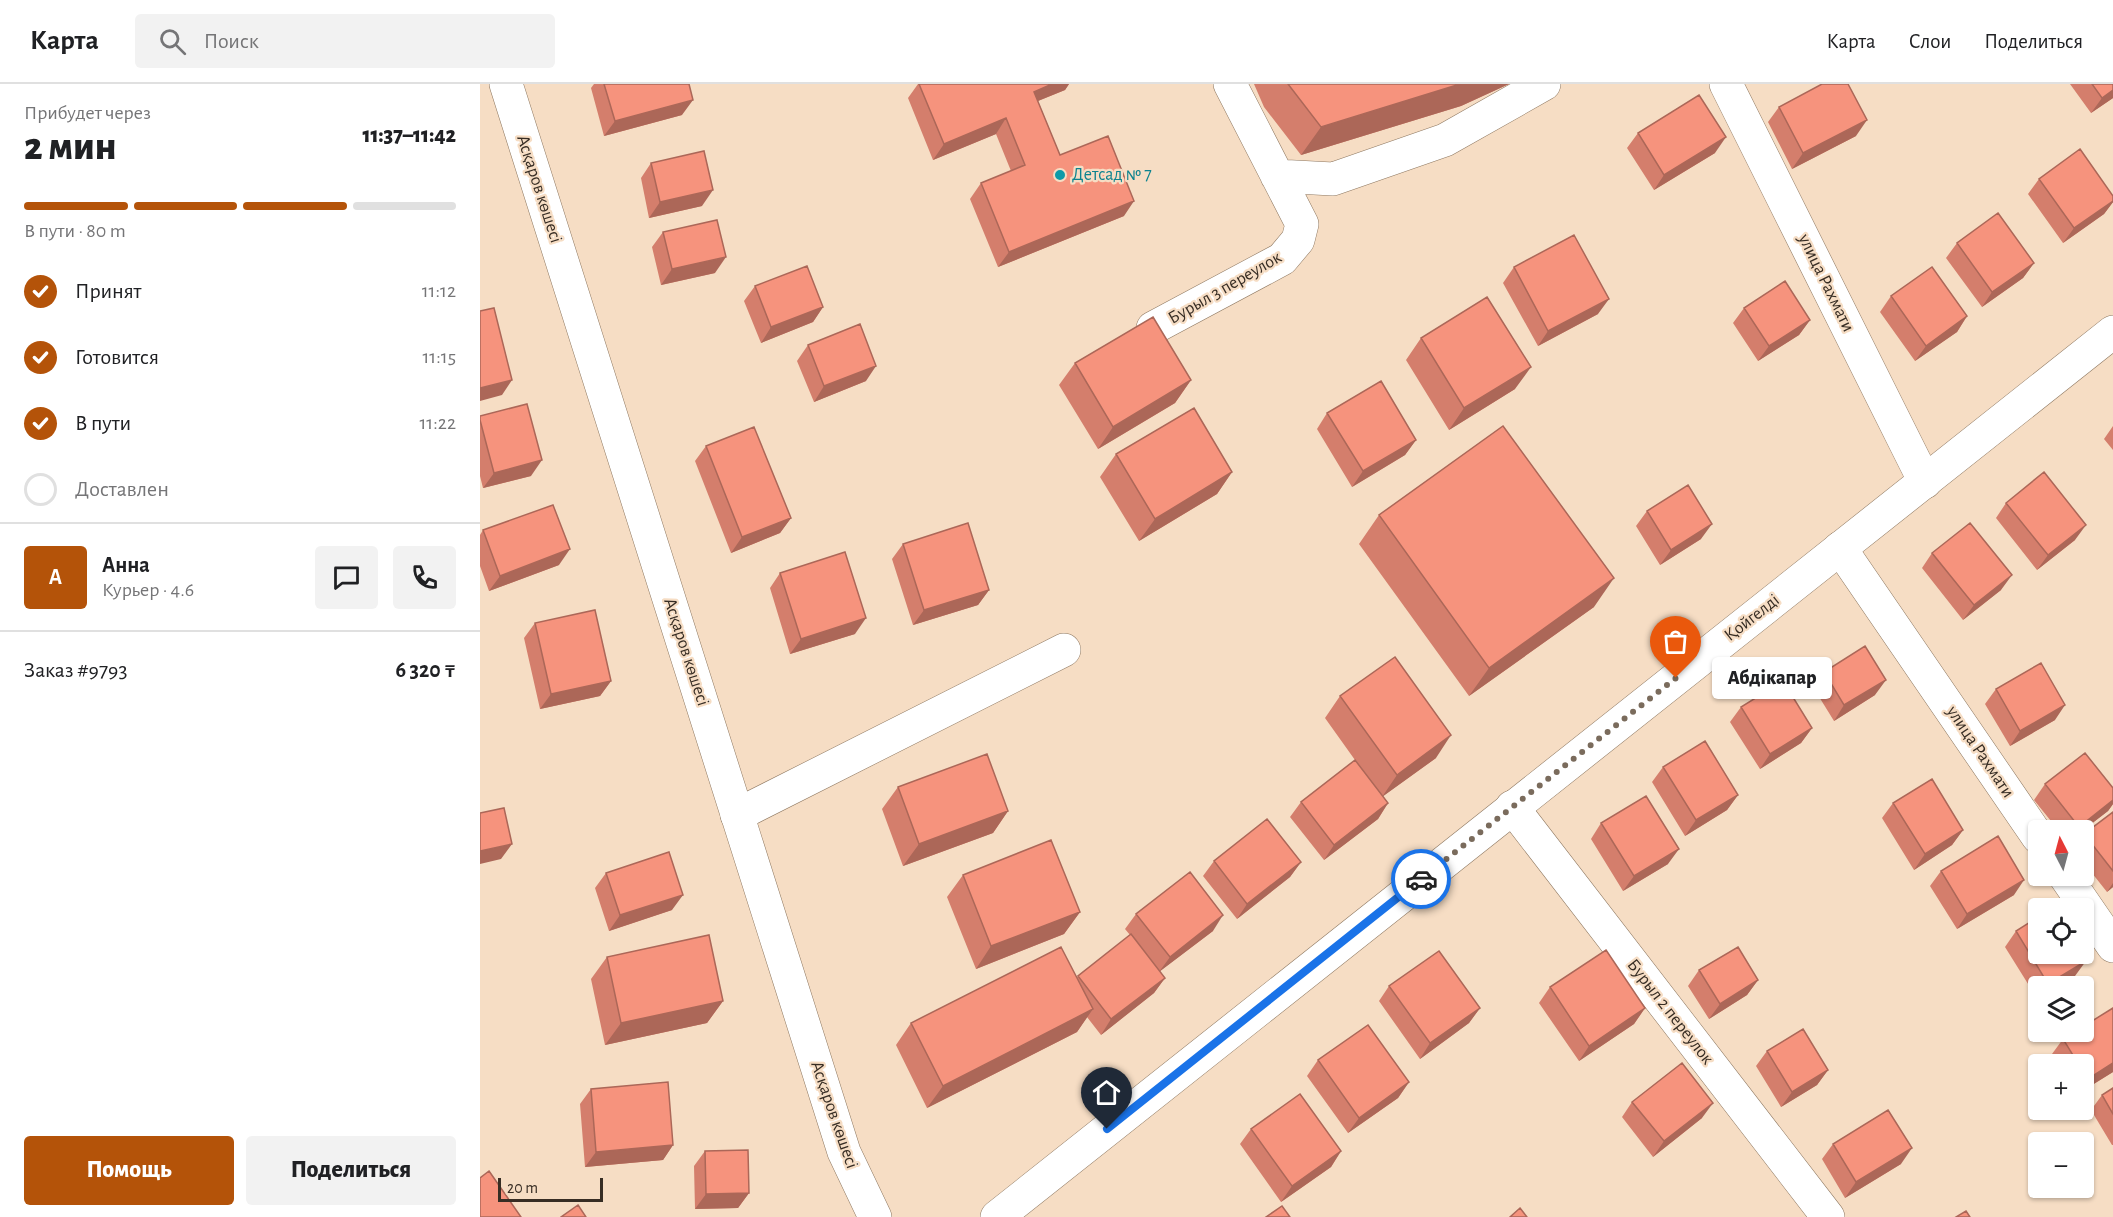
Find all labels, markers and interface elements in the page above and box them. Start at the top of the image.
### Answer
search box [135,14,555,68]
icon: search [156,25,189,58]
text: Карта [30,27,99,55]
text: Поиск [204,30,259,52]
text: Карта [1826,31,1876,52]
text: Слои [1909,31,1951,52]
text: Поделиться [1984,31,2083,52]
text: Прибудет через [24,103,151,123]
text: 11:37–11:42 [362,124,456,146]
text: 2 мин [24,128,117,167]
street label: Асқаров көшесі [513,133,565,245]
place label: Детсад № 7 [1072,166,1152,184]
marker: Детсад № 7 [1053,168,1067,182]
text: В пути · 80 m [24,221,126,241]
street label: улица Рахмати [1794,230,1857,335]
street label: Бурыл 3 переулок [1165,248,1285,328]
icon: check [24,275,57,308]
text: Принят [75,280,141,302]
text: 11:12 [422,281,456,301]
icon: check [24,341,57,374]
text: Готовится [75,346,159,368]
text: 11:15 [422,347,456,367]
icon: check [24,407,57,440]
text: В пути [75,412,131,434]
text: 11:22 [419,413,456,433]
text: Доставлен [75,478,169,500]
button: chat [315,546,378,609]
button: phone [393,546,456,609]
text: Анна [102,554,150,576]
text: А [49,566,62,588]
text: Курьер · 4.6 [102,580,194,600]
street label: Қойгелді [1721,591,1783,645]
street label: Асқаров көшесі [660,596,712,708]
pin [1650,616,1701,678]
icon: bag [1659,625,1692,658]
callout: Абдiкапар [1712,657,1832,699]
text: Заказ #9793 [24,659,127,681]
text: 6 320 ₸ [395,659,456,681]
text: Абдiкапар [1727,668,1817,688]
street label: улица Рахмати [1942,702,2017,801]
north arrow [2028,820,2094,886]
map controls [2028,820,2094,1198]
courier [1391,849,1451,909]
icon: car [1405,863,1438,896]
button: locate [2028,898,2094,964]
street label: Бурыл 2 переулок [1623,956,1717,1069]
button: layers [2028,976,2094,1042]
button: + [2028,1054,2094,1120]
street label: Асқаров көшесі [807,1059,861,1171]
pin [1081,1067,1132,1129]
icon: home [1090,1076,1123,1109]
button: − [2028,1132,2094,1198]
button: Помощь [24,1136,234,1205]
button: Поделиться [246,1136,456,1205]
scale bar [498,1175,603,1202]
text: 20 m [507,1180,538,1196]

